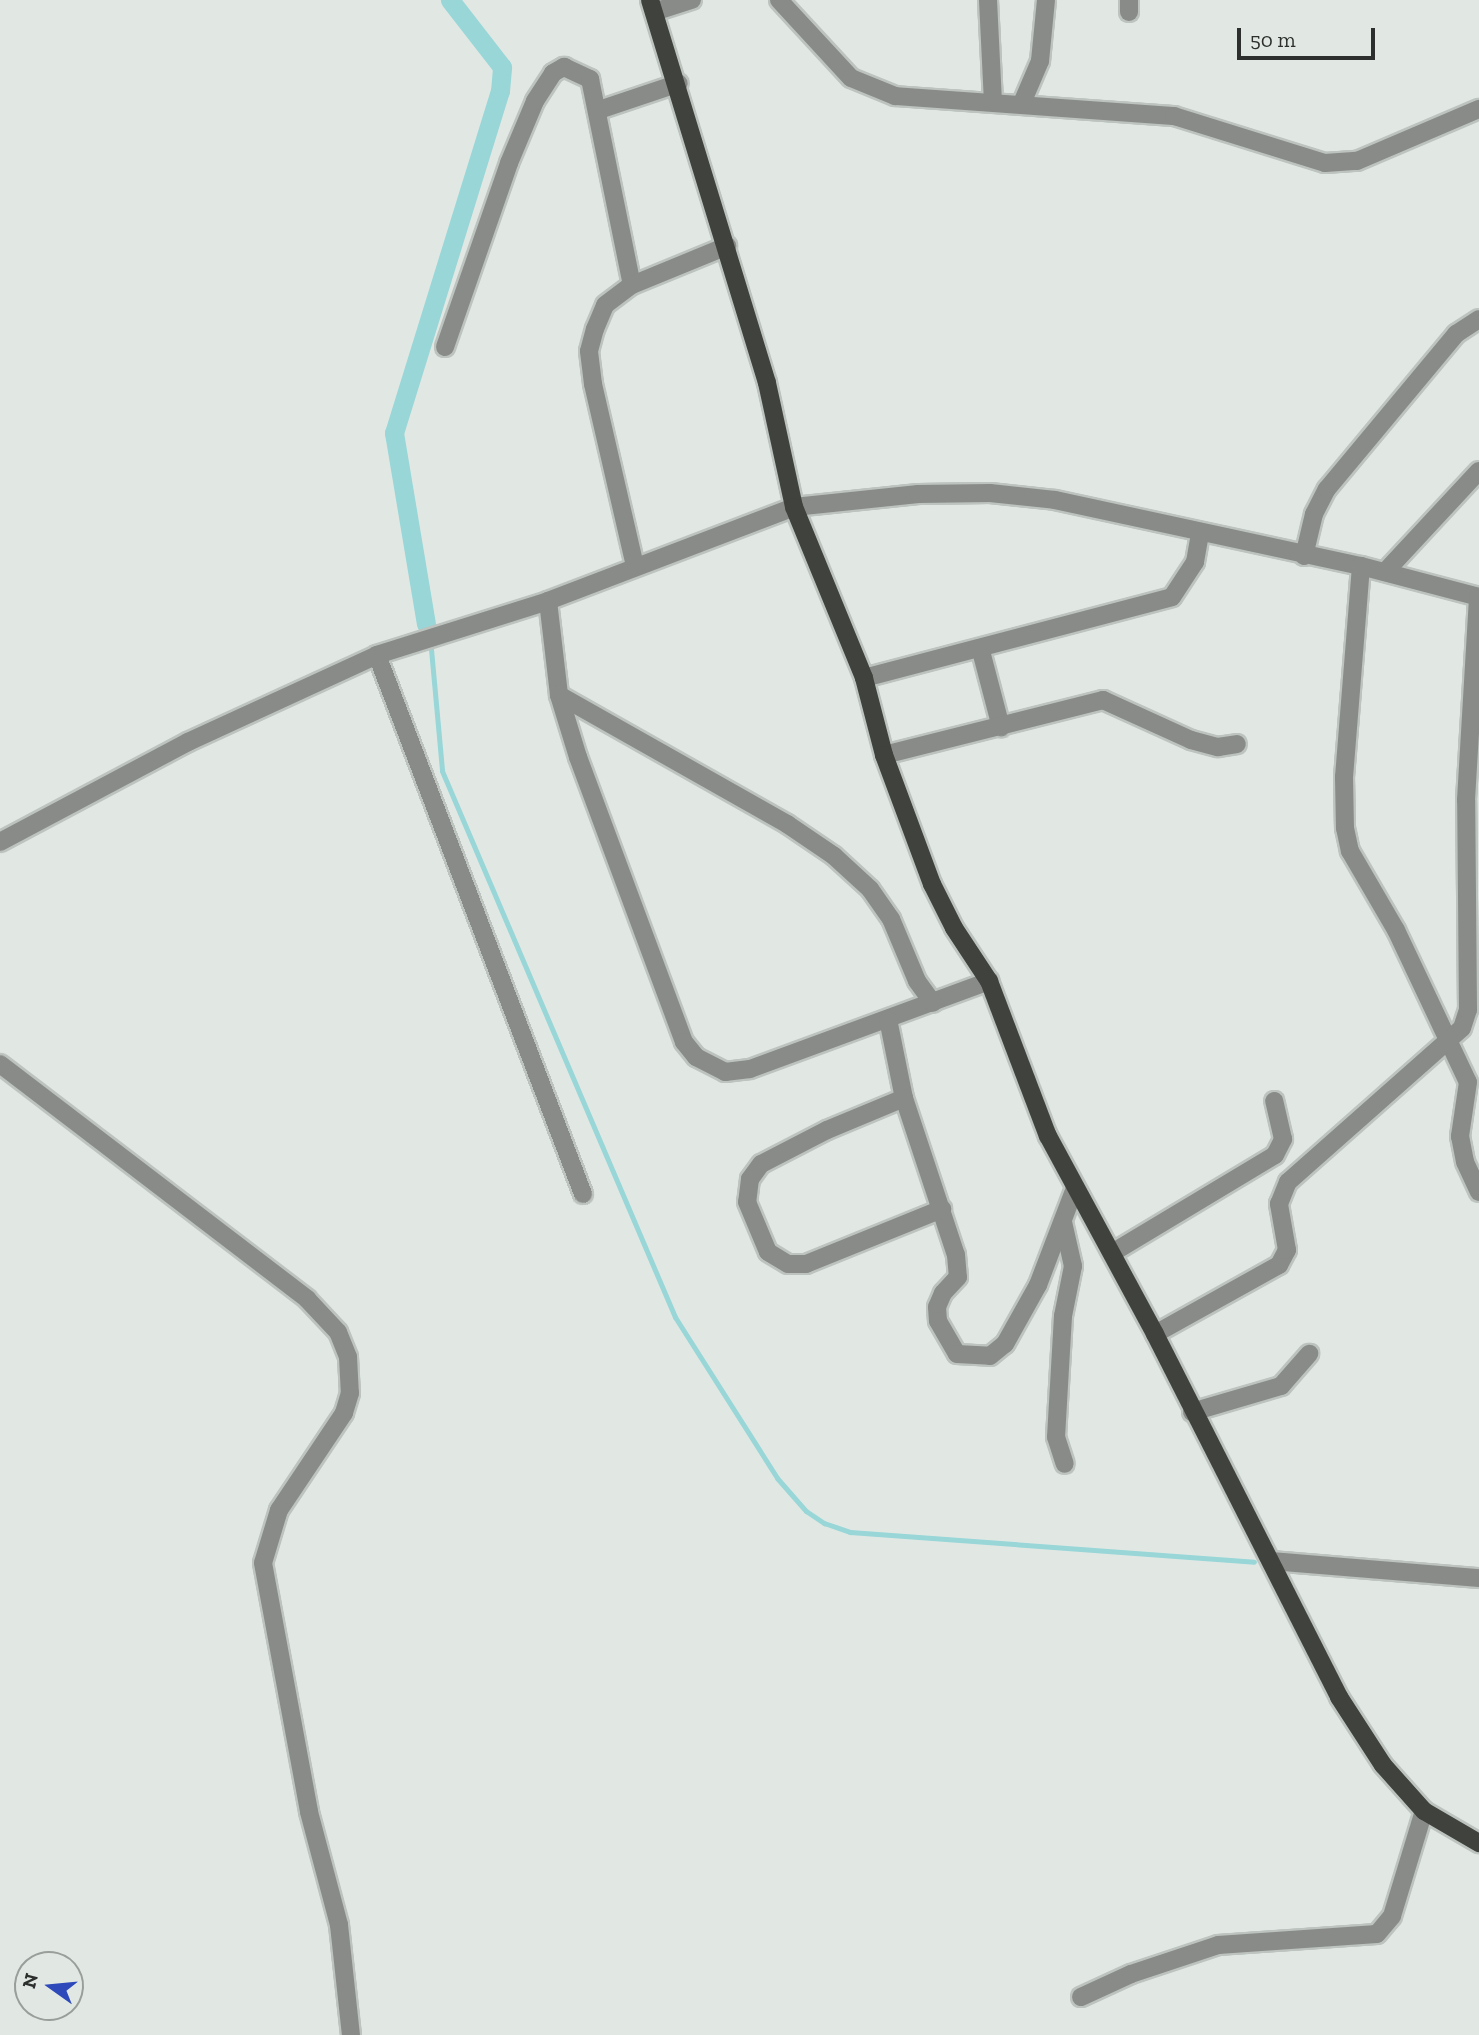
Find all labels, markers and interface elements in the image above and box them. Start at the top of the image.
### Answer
scale bar [1241,14,1379,58]
text: 50 m [1250,27,1296,52]
north arrow [14,1951,84,2021]
text: N [17,1971,43,1991]

